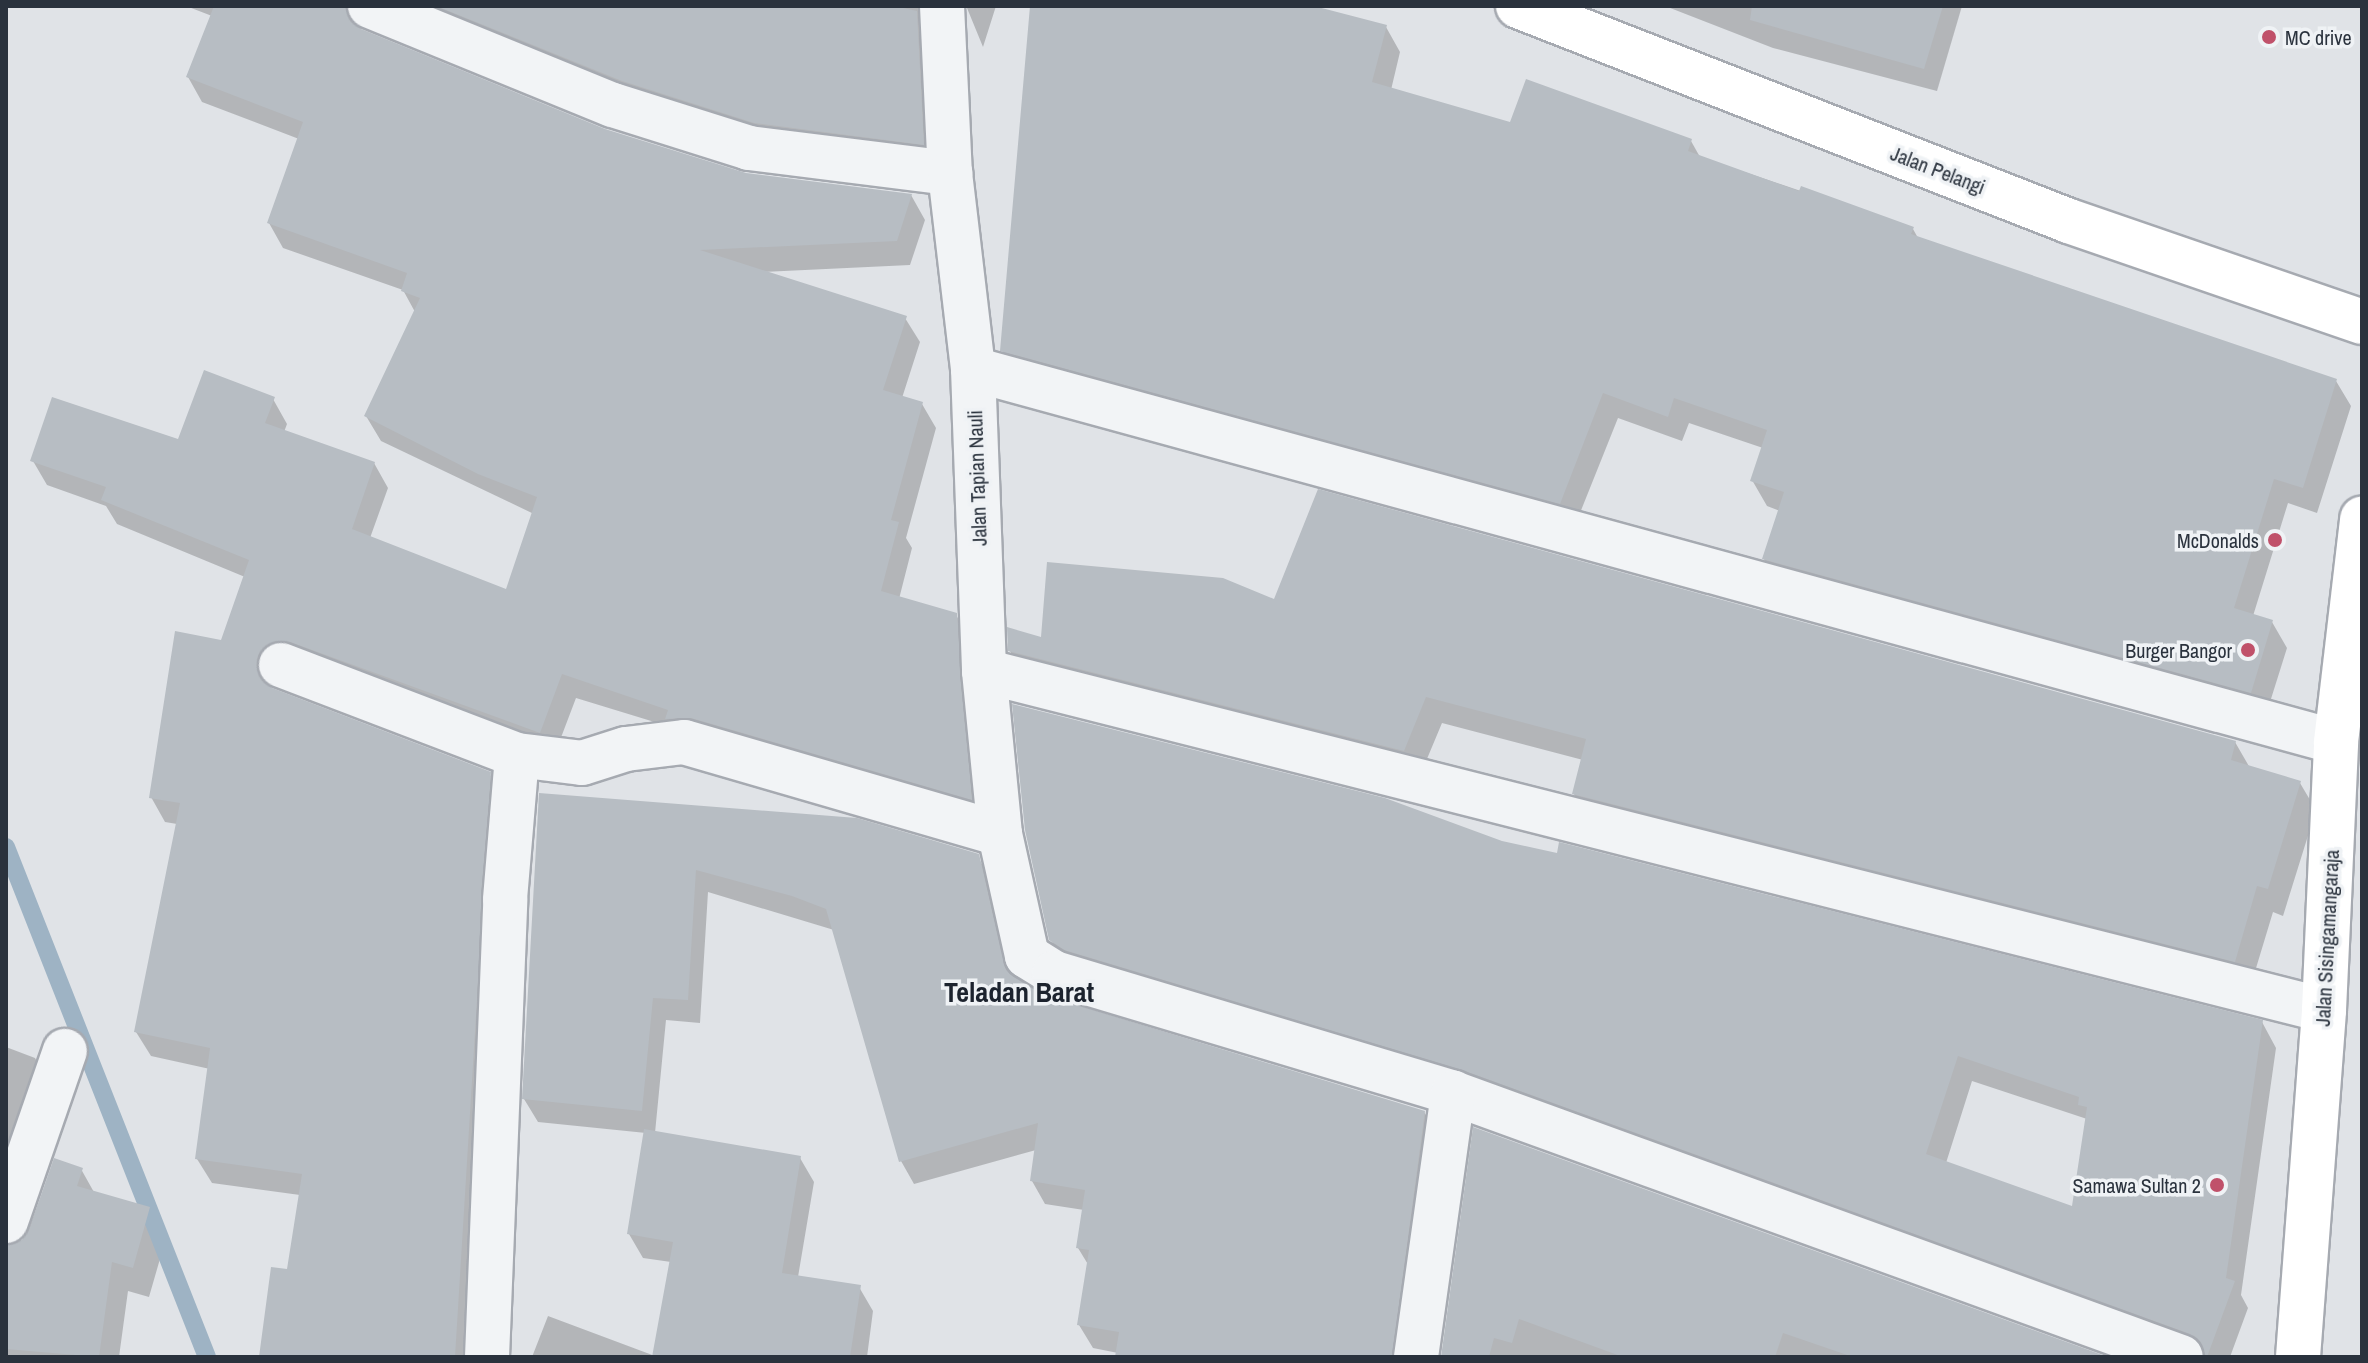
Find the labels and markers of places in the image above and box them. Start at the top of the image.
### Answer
place label: MC drive [2285,25,2352,49]
marker: MC drive [2260,28,2278,46]
place label: McDonalds [2177,528,2259,552]
marker: McDonalds [2266,531,2284,549]
place label: Burger Bangor [2125,638,2232,662]
marker: Burger Bangor [2239,641,2257,659]
place label: Samawa Sultan 2 [2072,1173,2201,1197]
marker: Samawa Sultan 2 [2208,1176,2226,1194]

